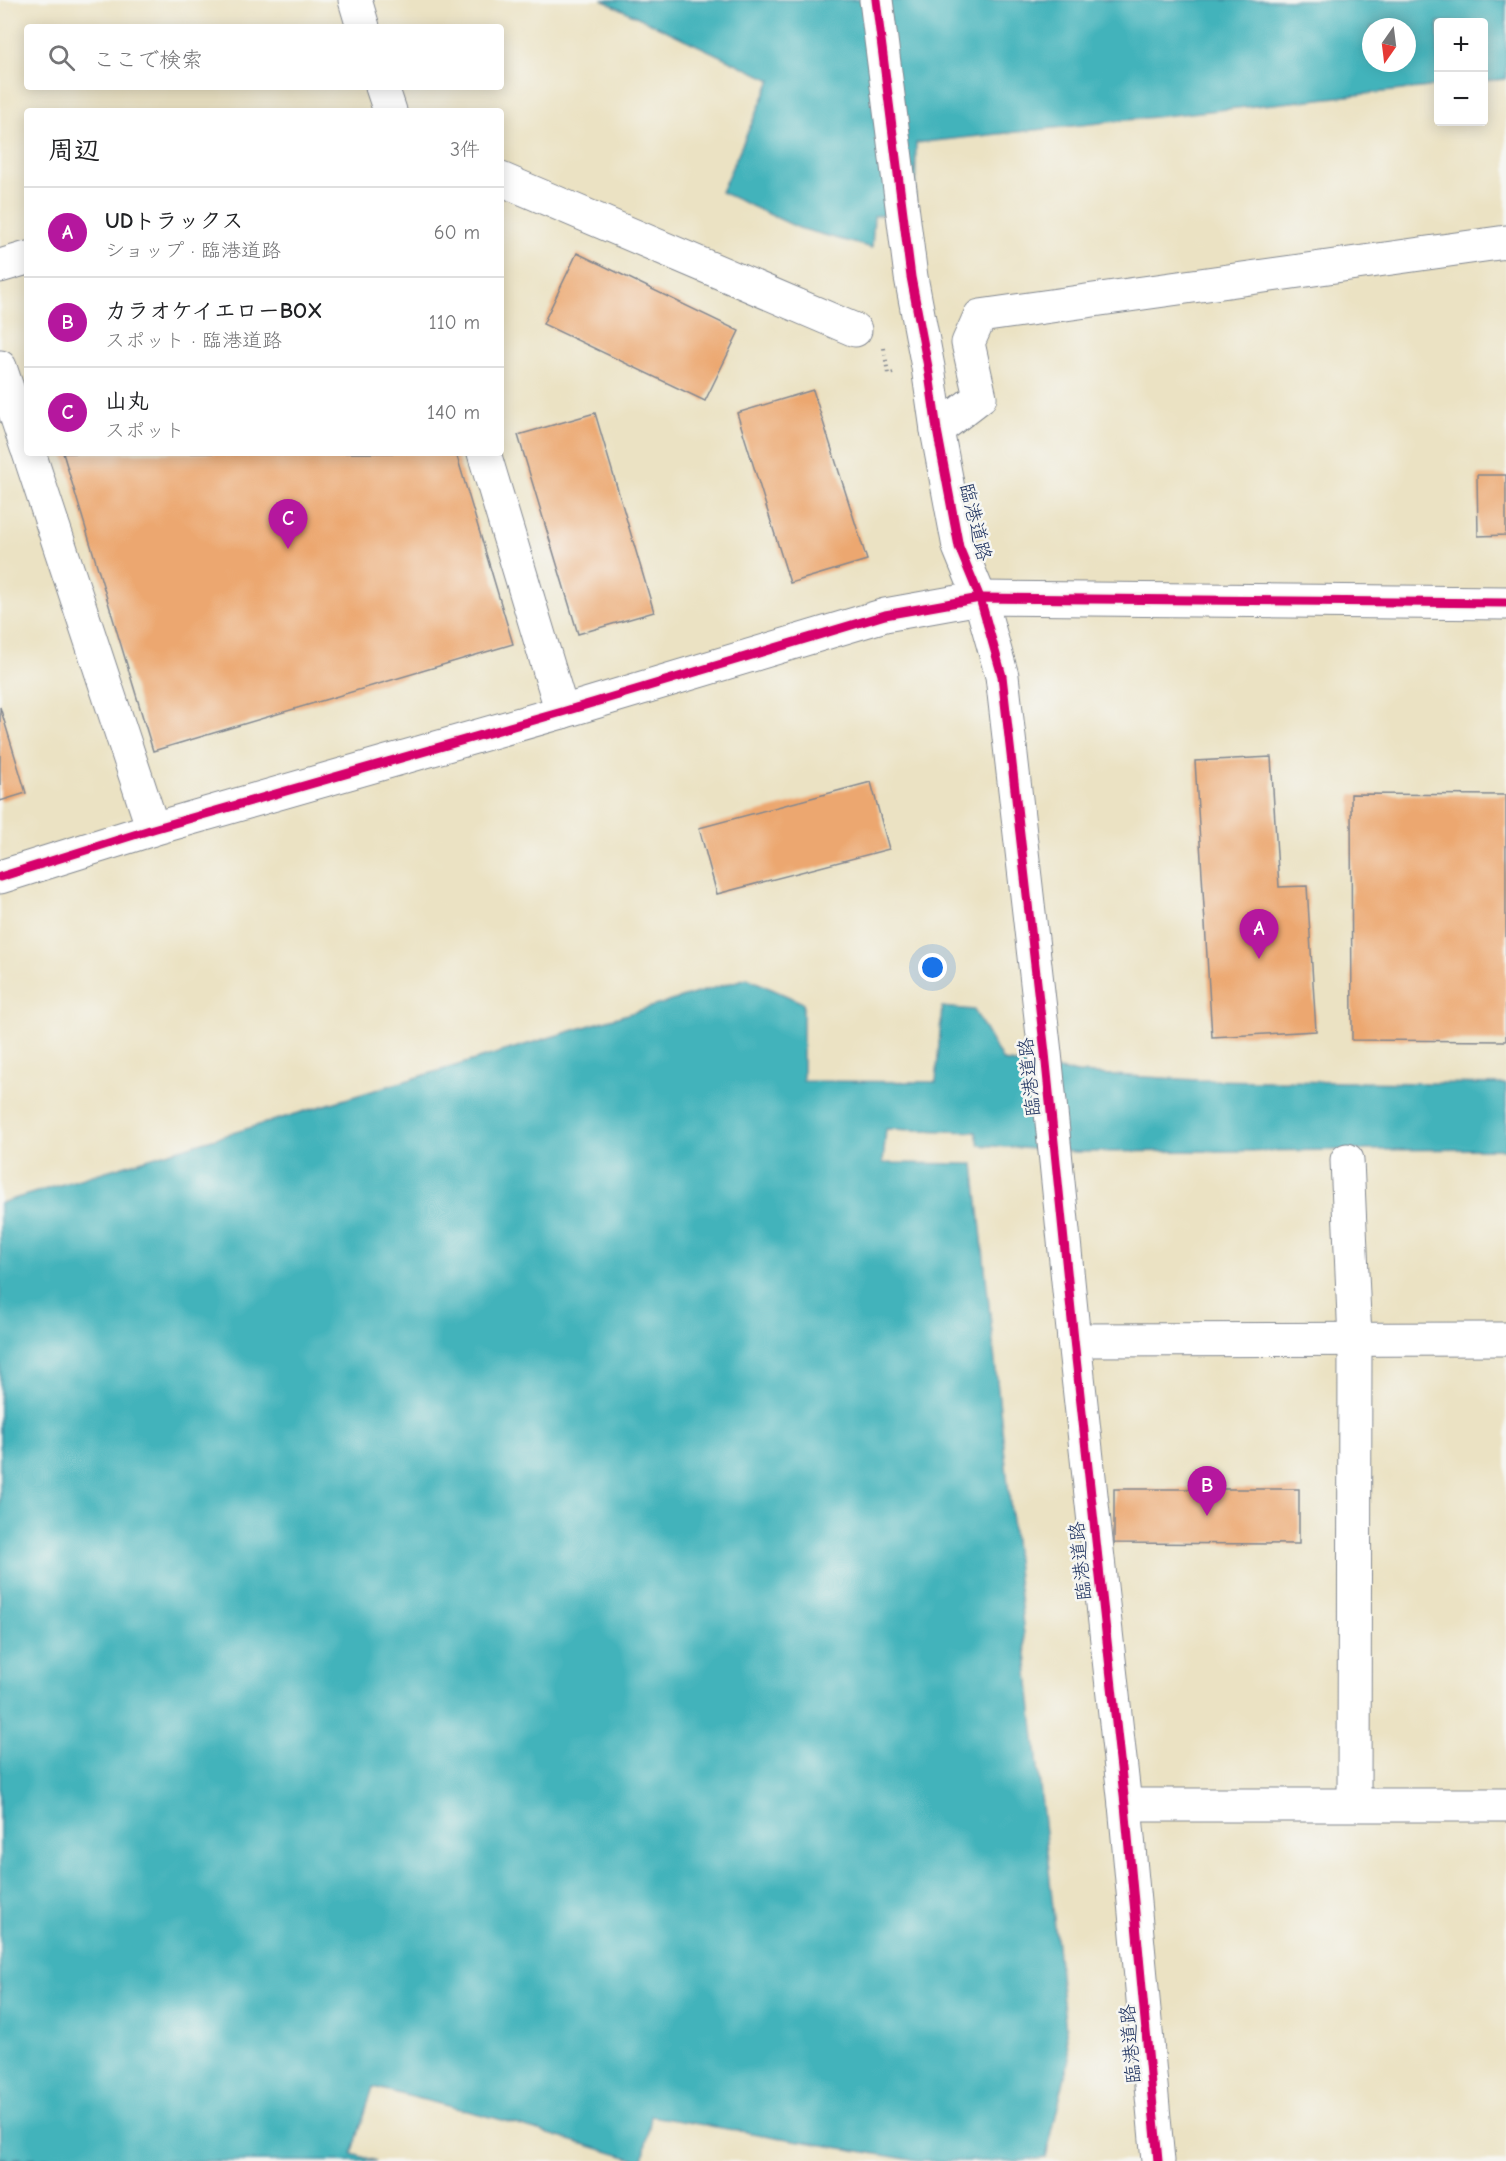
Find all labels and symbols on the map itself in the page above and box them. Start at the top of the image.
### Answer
north arrow [1362,18,1416,72]
street label: 臨港道路 [955,481,996,564]
pin: C [268,500,308,549]
pin: A [1240,910,1278,959]
your location [918,953,947,982]
street label: 臨港道路 [1014,1036,1045,1118]
pin: B [1188,1466,1226,1516]
street label: 臨港道路 [1065,1520,1096,1602]
street label: 臨港道路 [1116,2003,1145,2085]

